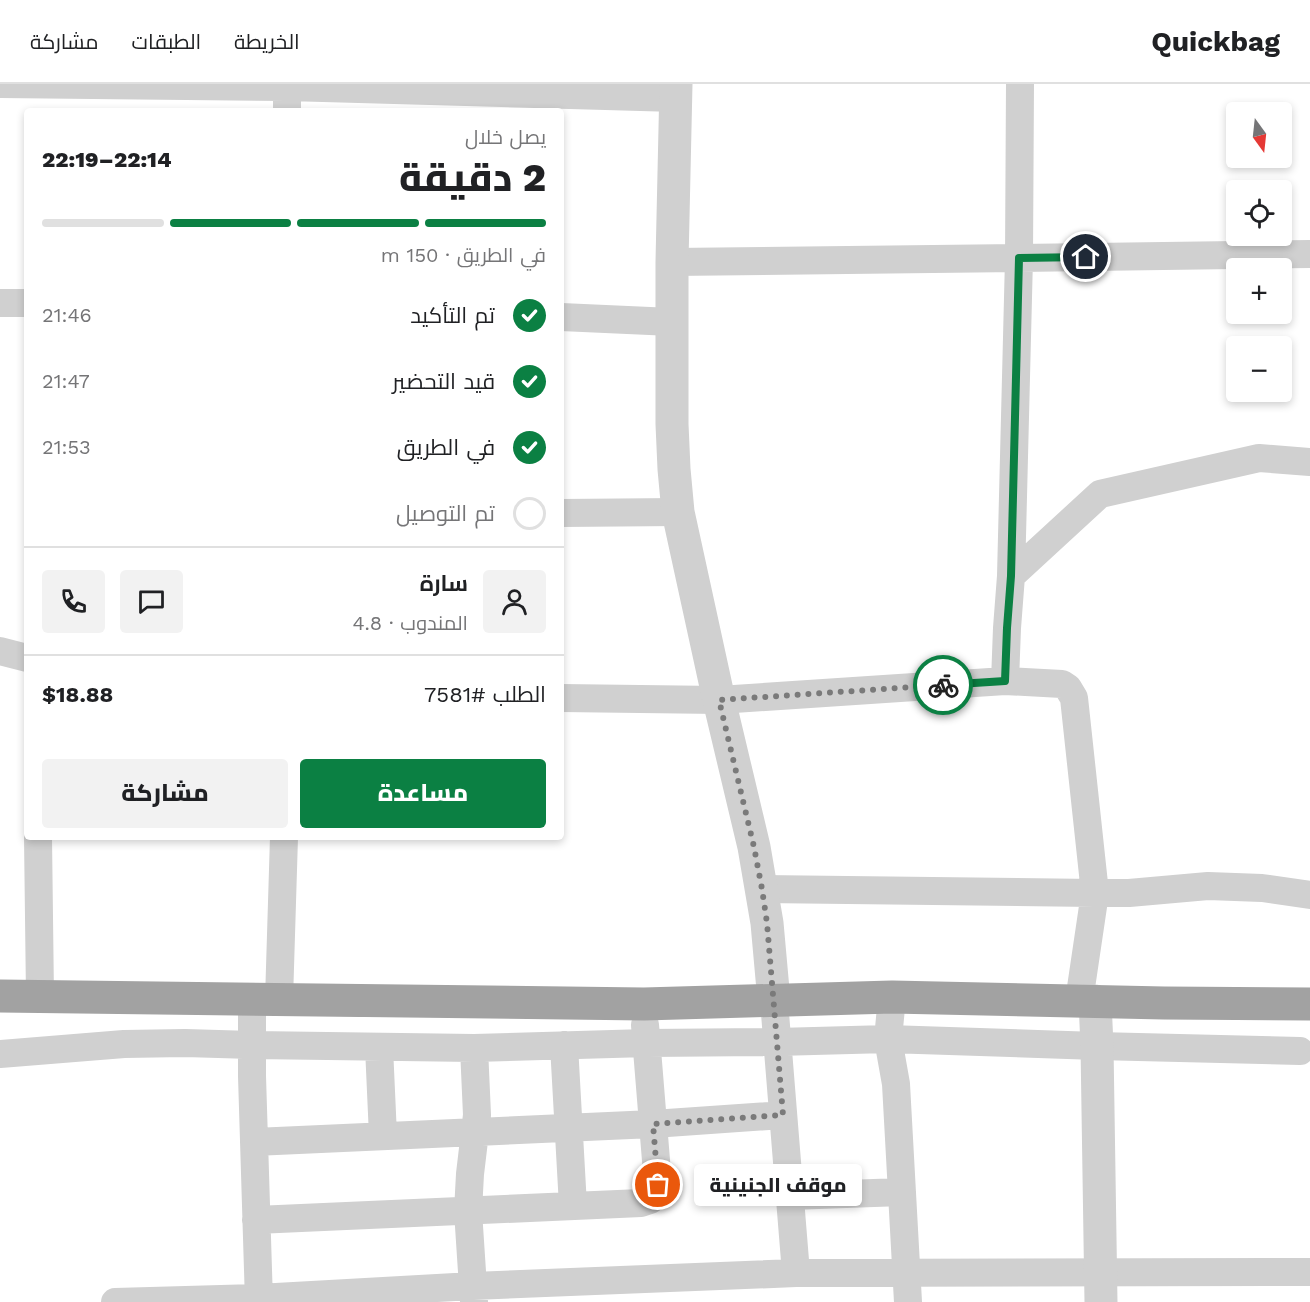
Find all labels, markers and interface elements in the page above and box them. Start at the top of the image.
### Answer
text: Quickbag [1151,25,1280,58]
text: مشاركة [30,29,99,54]
text: الطبقات [132,29,201,54]
text: الخريطة [234,29,300,54]
north arrow [1226,102,1292,168]
map controls [1226,102,1292,402]
text: يصل خلال [465,125,546,149]
text: 22:14–22:19 [42,147,171,172]
text: 2 دقيقة [399,155,546,200]
button: locate [1226,180,1292,246]
pin [1060,231,1111,282]
icon: home [1069,240,1102,273]
text: في الطريق · 150 m [381,243,546,267]
button: + [1226,258,1292,324]
icon: check [513,299,546,332]
text: 21:46 [42,303,92,327]
text: تم التأكيد [410,303,495,328]
button: − [1226,336,1292,402]
icon: check [513,365,546,398]
text: 21:47 [42,369,90,393]
text: قيد التحضير [392,369,495,394]
icon: check [513,431,546,464]
text: 21:53 [42,435,91,459]
text: في الطريق [397,435,495,460]
text: تم التوصيل [396,501,495,526]
button: phone [42,570,105,633]
button: chat [120,570,183,633]
button: person [483,570,546,633]
text: سارة [420,571,468,596]
text: المندوب · 4.8 [353,611,468,635]
courier [913,655,973,715]
icon: bike [927,669,960,702]
text: $18.88 [42,682,113,707]
text: الطلب #7581 [424,682,546,707]
button: مشاركة [42,759,288,828]
button: مساعدة [300,759,546,828]
pin [632,1159,683,1210]
callout: موقف الجنينية [694,1164,862,1206]
icon: bag [641,1168,674,1201]
text: موقف الجنينية [709,1173,847,1197]

